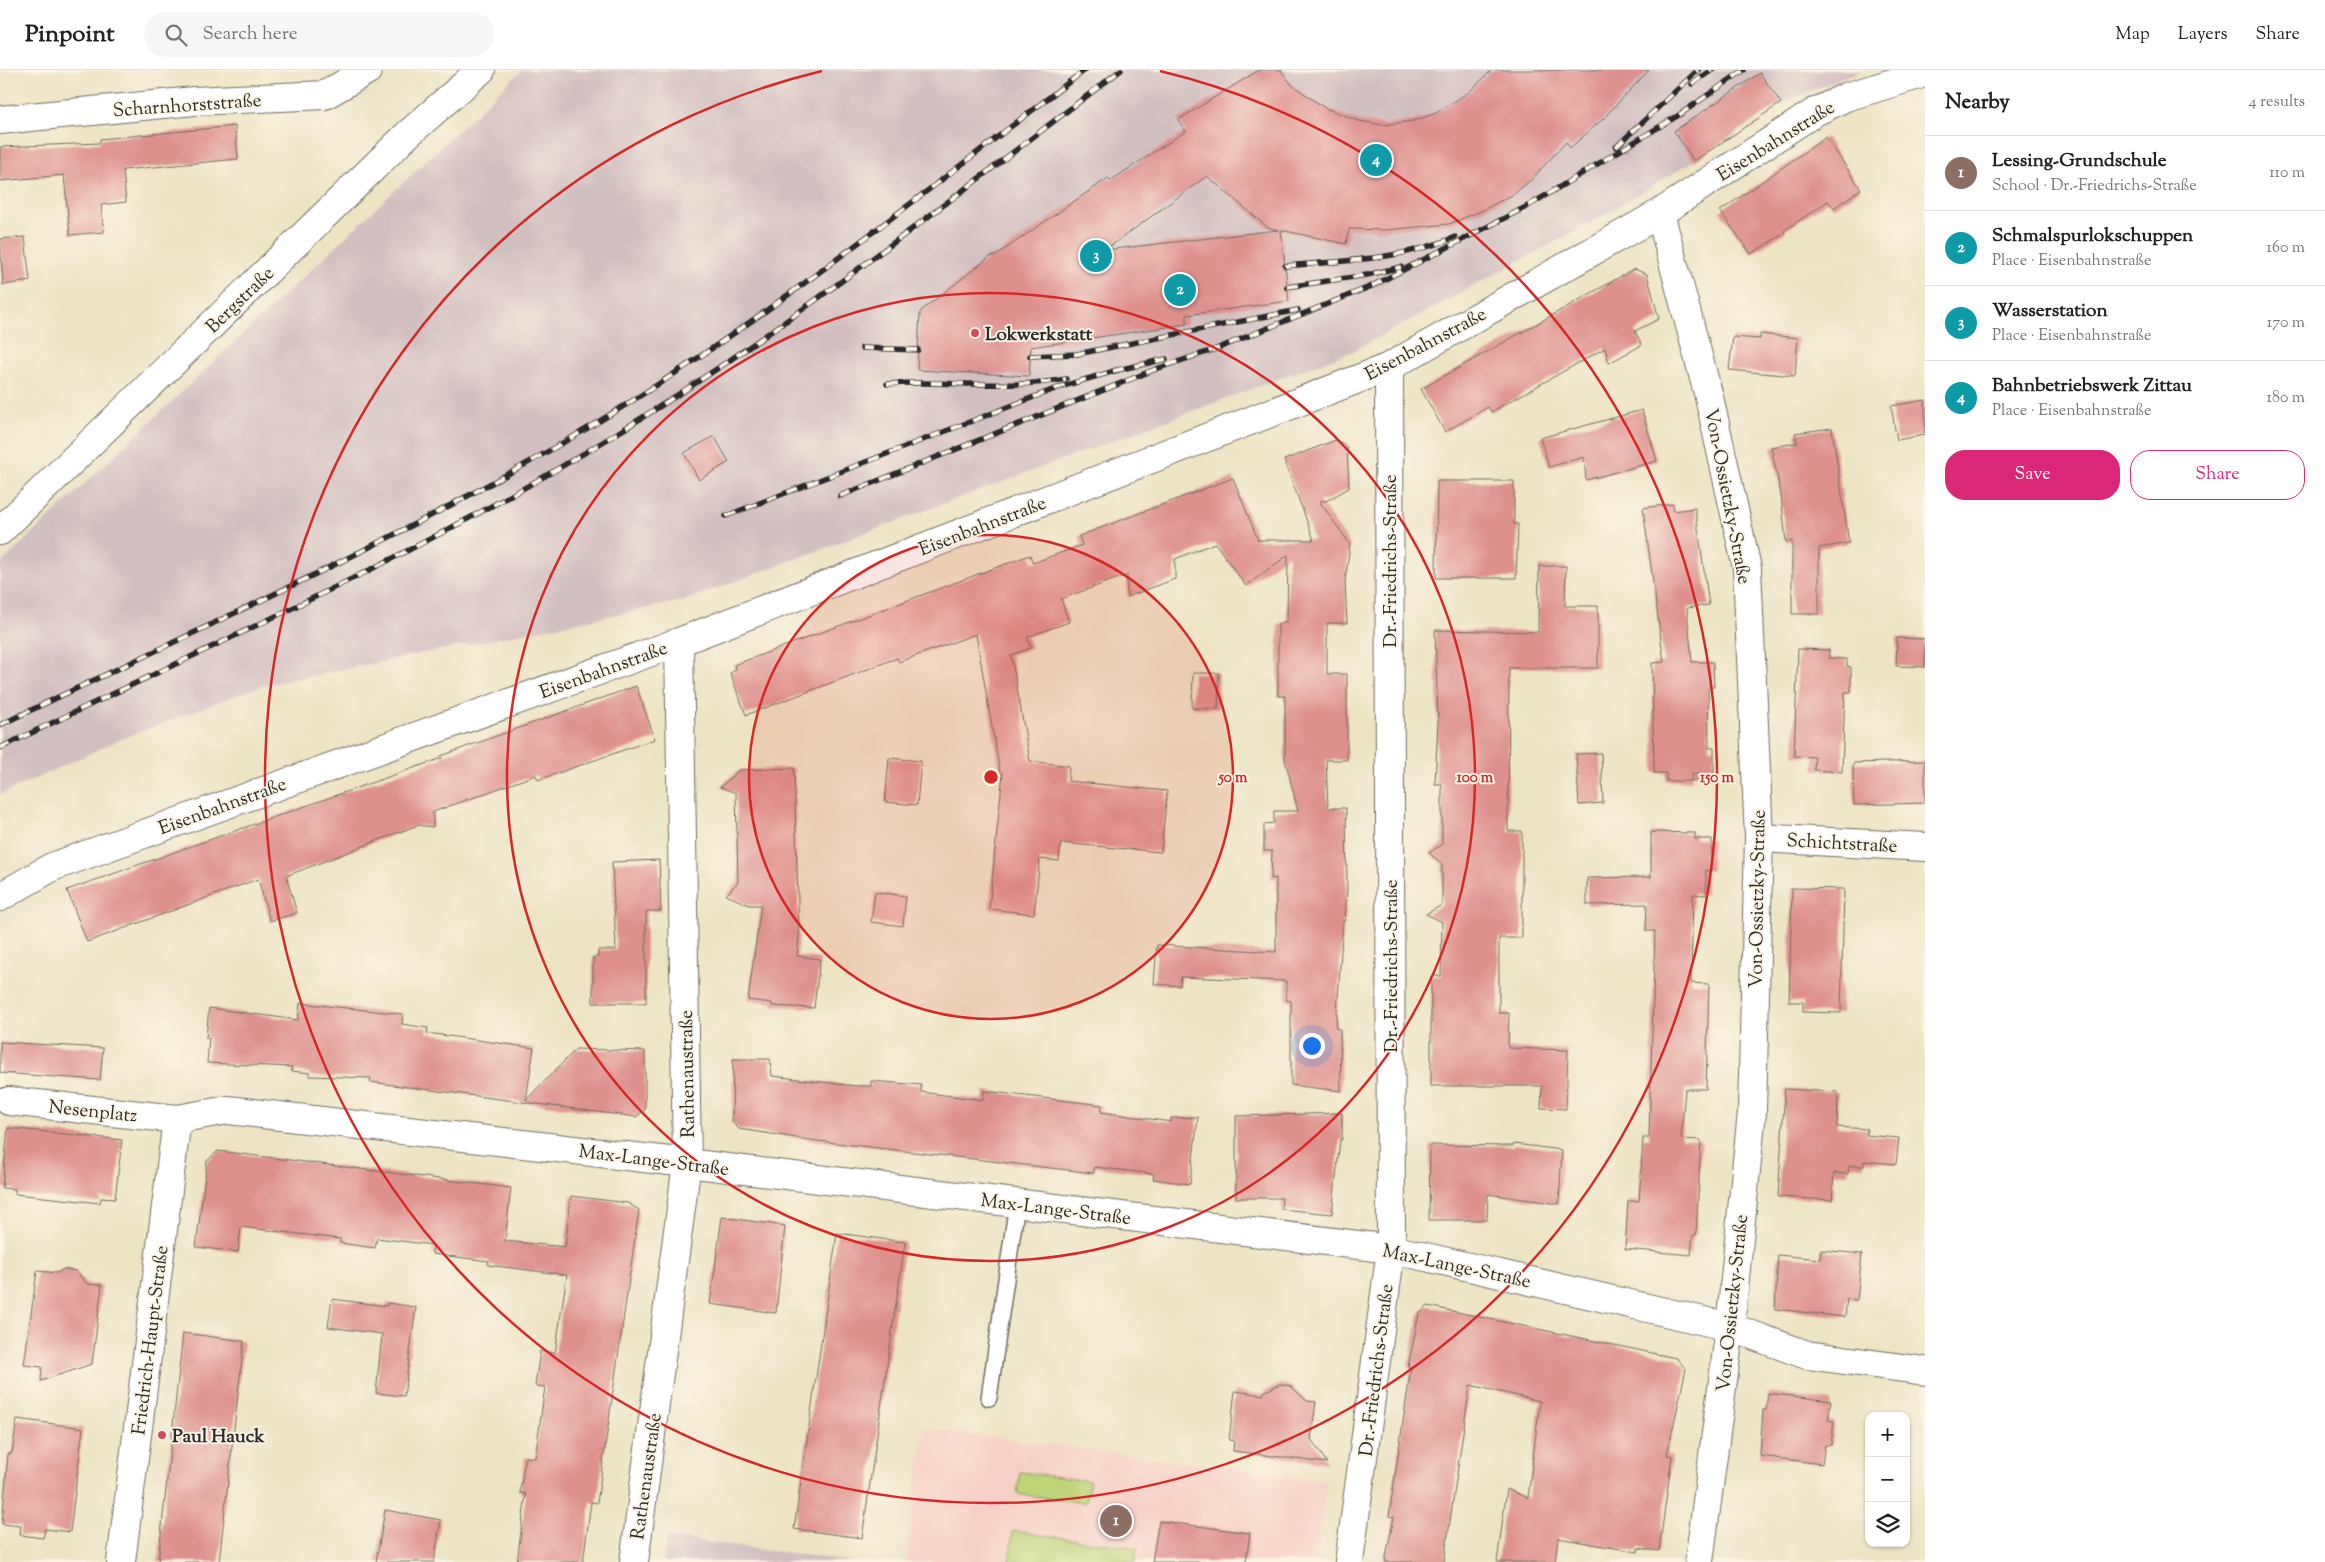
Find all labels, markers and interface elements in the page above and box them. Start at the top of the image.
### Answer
search box [144,12,494,57]
text: Pinpoint [25,18,114,52]
icon: search [162,21,190,49]
text: Search here [202,21,298,48]
text: Map [2115,22,2150,48]
text: Layers [2178,22,2228,48]
text: Share [2256,22,2300,48]
street label: Scharnhorststraße [112,88,263,125]
text: Nearby [1945,88,2010,118]
text: 4 results [2249,91,2305,114]
street label: Eisenbahnstraße [1712,95,1841,189]
pin: 4 [1360,141,1392,179]
text: Lessing-Grundschule [1992,148,2167,175]
text: 1 [1958,162,1964,185]
text: 110 m [2269,162,2305,185]
text: School · Dr.-Friedrichs-Straße [1992,175,2197,198]
text: Schmalspurlokschuppen [1992,223,2193,250]
pin: 3 [1080,237,1112,275]
text: 2 [1957,237,1965,260]
text: 160 m [2267,237,2305,260]
text: Place · Eisenbahnstraße [1992,250,2151,273]
street label: Bergstraße [200,261,281,340]
pin: 2 [1164,271,1196,309]
text: Wasserstation [1992,298,2108,325]
street label: Eisenbahnstraße [1360,302,1492,389]
text: 3 [1958,312,1964,335]
text: 170 m [2267,312,2305,335]
place label: Lokwerkstatt [985,322,1093,349]
text: Place · Eisenbahnstraße [1992,325,2151,348]
marker: Lokwerkstatt [969,327,981,339]
text: Bahnbetriebswerk Zittau [1992,373,2192,400]
text: 4 [1957,387,1965,410]
text: 180 m [2266,387,2305,410]
text: Place · Eisenbahnstraße [1992,400,2151,423]
street label: Von-Ossietzky-Straße [1696,406,1757,587]
button: Save [1945,450,2120,500]
button: Share [2130,450,2305,500]
street label: Dr.-Friedrichs-Straße [1378,474,1405,648]
street label: Eisenbahnstraße [915,491,1051,564]
street label: Eisenbahnstraße [536,636,672,707]
centre of rings [982,768,1000,786]
text: 50 m [1218,768,1248,789]
text: 100 m [1457,768,1494,789]
text: 150 m [1700,768,1734,789]
street label: Eisenbahnstraße [155,772,291,843]
street label: Von-Ossietzky-Straße [1743,809,1774,988]
street label: Schichtstraße [1786,828,1898,861]
street label: Dr.-Friedrichs-Straße [1379,879,1406,1053]
street label: Rathenaustraße [674,1010,703,1138]
your location [1299,1033,1325,1059]
street label: Nesenplatz [47,1094,138,1131]
street label: Max-Lange-Straße [577,1139,731,1184]
street label: Max-Lange-Straße [979,1188,1133,1233]
street label: Von-Ossietzky-Straße [1711,1213,1756,1393]
street label: Max-Lange-Straße [1380,1239,1533,1296]
street label: Friedrich-Haupt-Straße [126,1244,177,1437]
street label: Dr.-Friedrichs-Straße [1354,1282,1401,1458]
street label: Rathenaustraße [625,1411,670,1542]
map controls [1865,1412,1910,1547]
button: + [1865,1412,1910,1457]
place label: Paul Hauck [172,1424,265,1451]
marker: Paul Hauck [156,1429,168,1441]
button: − [1865,1457,1910,1502]
pin: 1 [1100,1502,1132,1540]
button: layers [1865,1502,1910,1547]

